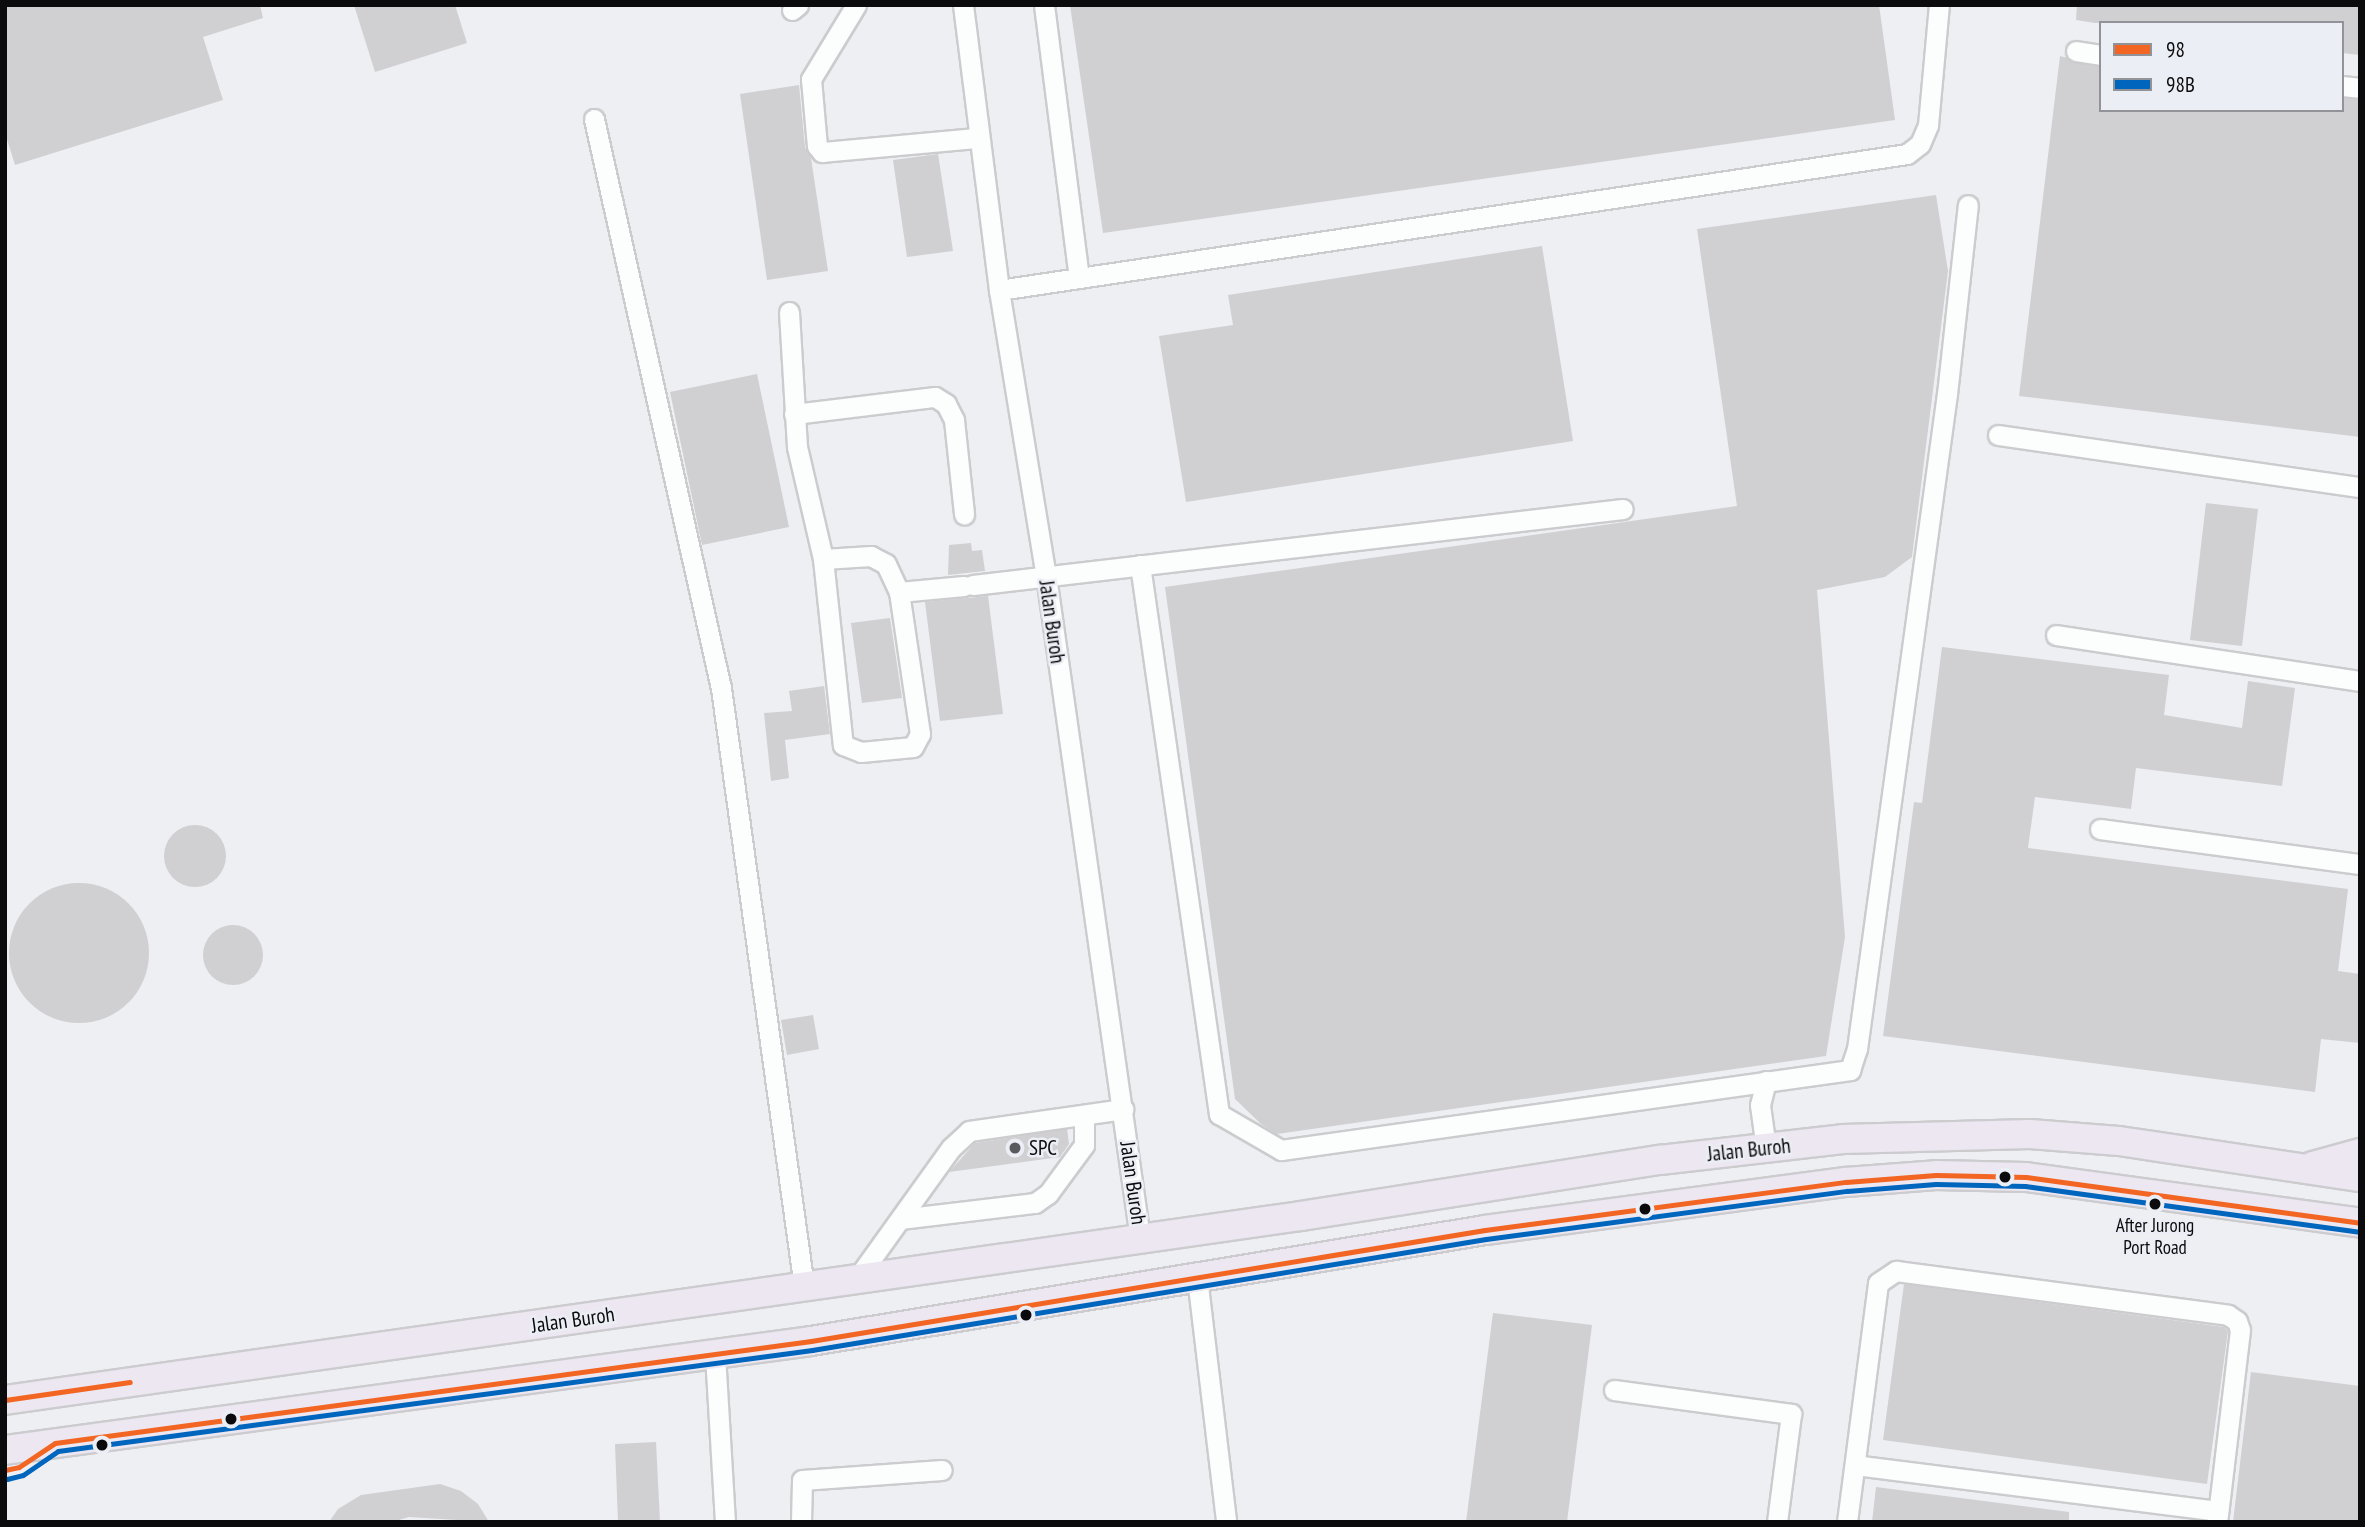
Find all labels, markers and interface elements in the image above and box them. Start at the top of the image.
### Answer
legend [2099,21,2344,112]
text: 98 [2166,36,2185,63]
text: 98B [2166,71,2195,98]
street label: Jalan Buroh [1034,579,1070,665]
street label: Jalan Buroh [1706,1133,1792,1167]
place label: SPC [1029,1135,1057,1161]
marker: SPC [1007,1140,1023,1156]
street label: Jalan Buroh [1115,1140,1151,1226]
unlabelled marker [1998,1170,2012,1184]
marker: After Jurong Port Road [2148,1197,2162,1211]
unlabelled marker [1638,1202,1652,1216]
place label: After Jurong Port Road [2116,1215,2194,1259]
street label: Jalan Buroh [530,1302,616,1338]
unlabelled marker [1019,1308,1033,1322]
unlabelled marker [224,1412,238,1426]
unlabelled marker [95,1438,109,1452]

